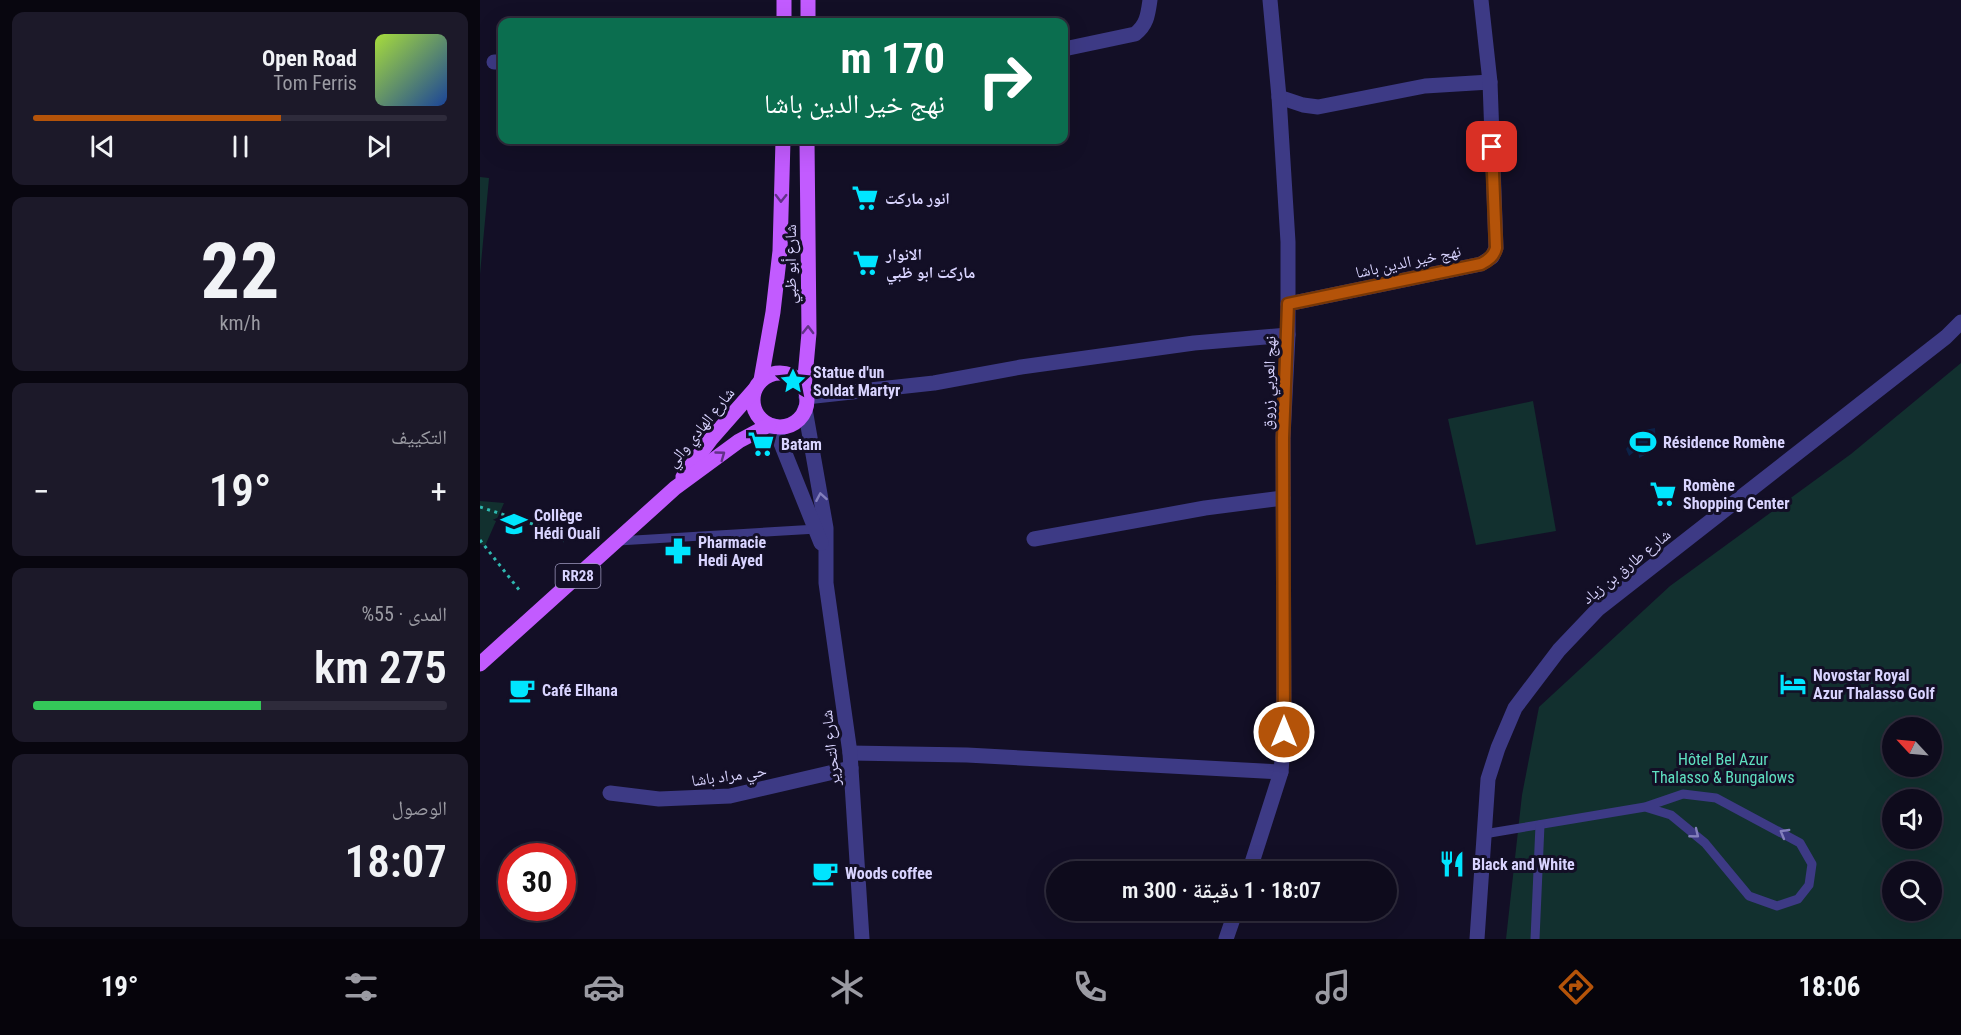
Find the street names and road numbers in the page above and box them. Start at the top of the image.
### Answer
street label: شارع أبو ظبي [781,224,803,304]
street label: نهج خير الدين باشا [1354,241,1463,283]
street label: نهج العربي زروق [1257,336,1283,431]
street label: شارع الهادي والي [662,384,741,473]
street label: شارع طارق بن زياد [1578,525,1675,609]
road number: RR28 [556,564,600,588]
street label: شارع التحرير [817,709,845,788]
street label: حي مراد باشا [690,761,768,793]

